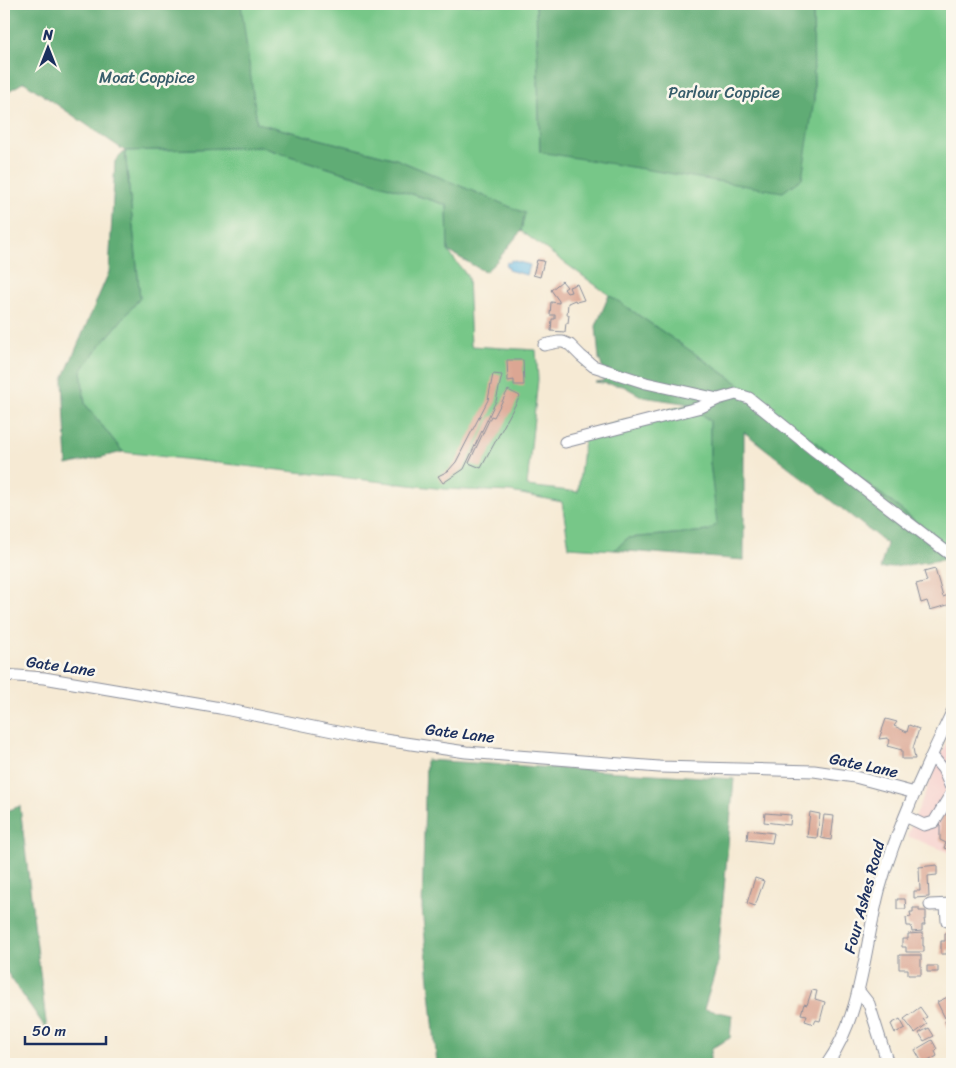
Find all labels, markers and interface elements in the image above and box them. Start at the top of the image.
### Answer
north arrow [22,22,72,72]
text: N [42,23,53,48]
park label: Moat Coppice [99,63,195,92]
park label: Parlour Coppice [668,78,780,107]
street label: Gate Lane [24,647,98,685]
street label: Gate Lane [424,714,496,752]
street label: Gate Lane [827,744,901,786]
street label: Four Ashes Road [835,836,893,957]
scale bar [25,1013,106,1045]
text: 50 m [32,1018,67,1044]

